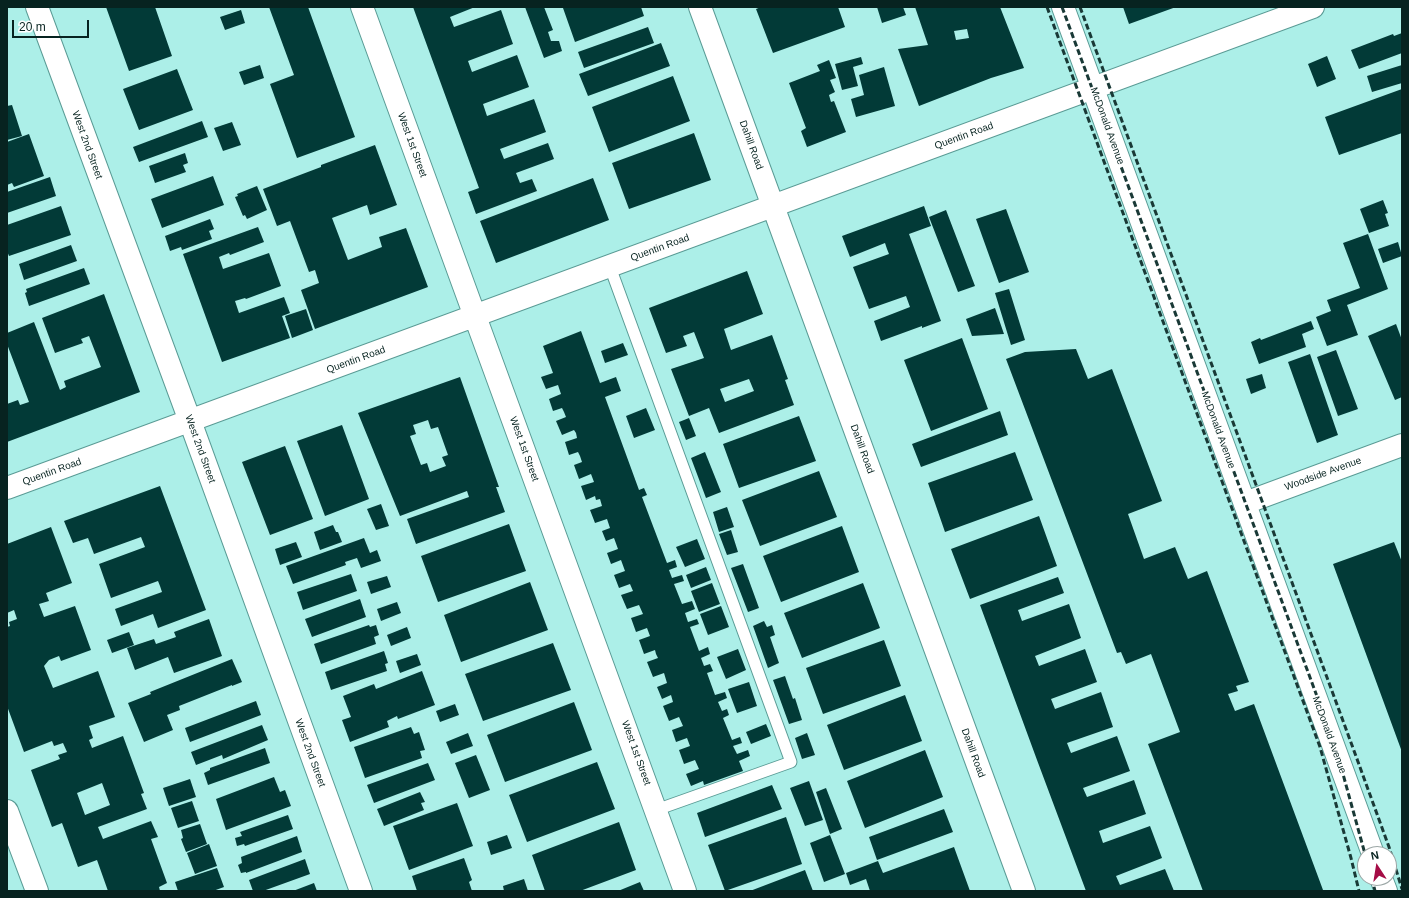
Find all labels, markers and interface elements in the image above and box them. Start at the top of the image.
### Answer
scale bar [14,12,91,38]
text: 20 m [19,20,46,34]
street label: McDonald Avenue [1087,86,1127,166]
street label: West 2nd Street [69,109,105,181]
street label: West 1st Street [395,111,429,179]
street label: Dahill Road [737,119,765,171]
street label: Quentin Road [933,120,995,152]
street label: Quentin Road [629,232,691,264]
street label: Quentin Road [325,344,387,376]
street label: McDonald Avenue [1198,390,1238,470]
street label: West 2nd Street [182,413,218,485]
street label: West 1st Street [507,415,541,483]
street label: Dahill Road [848,423,876,475]
street label: Woodside Avenue [1283,455,1363,493]
street label: Quentin Road [21,456,83,488]
street label: McDonald Avenue [1309,695,1349,775]
street label: West 2nd Street [292,717,328,789]
street label: West 1st Street [619,719,653,787]
street label: Dahill Road [959,727,987,779]
north arrow [1357,846,1397,886]
text: N [1370,849,1380,862]

